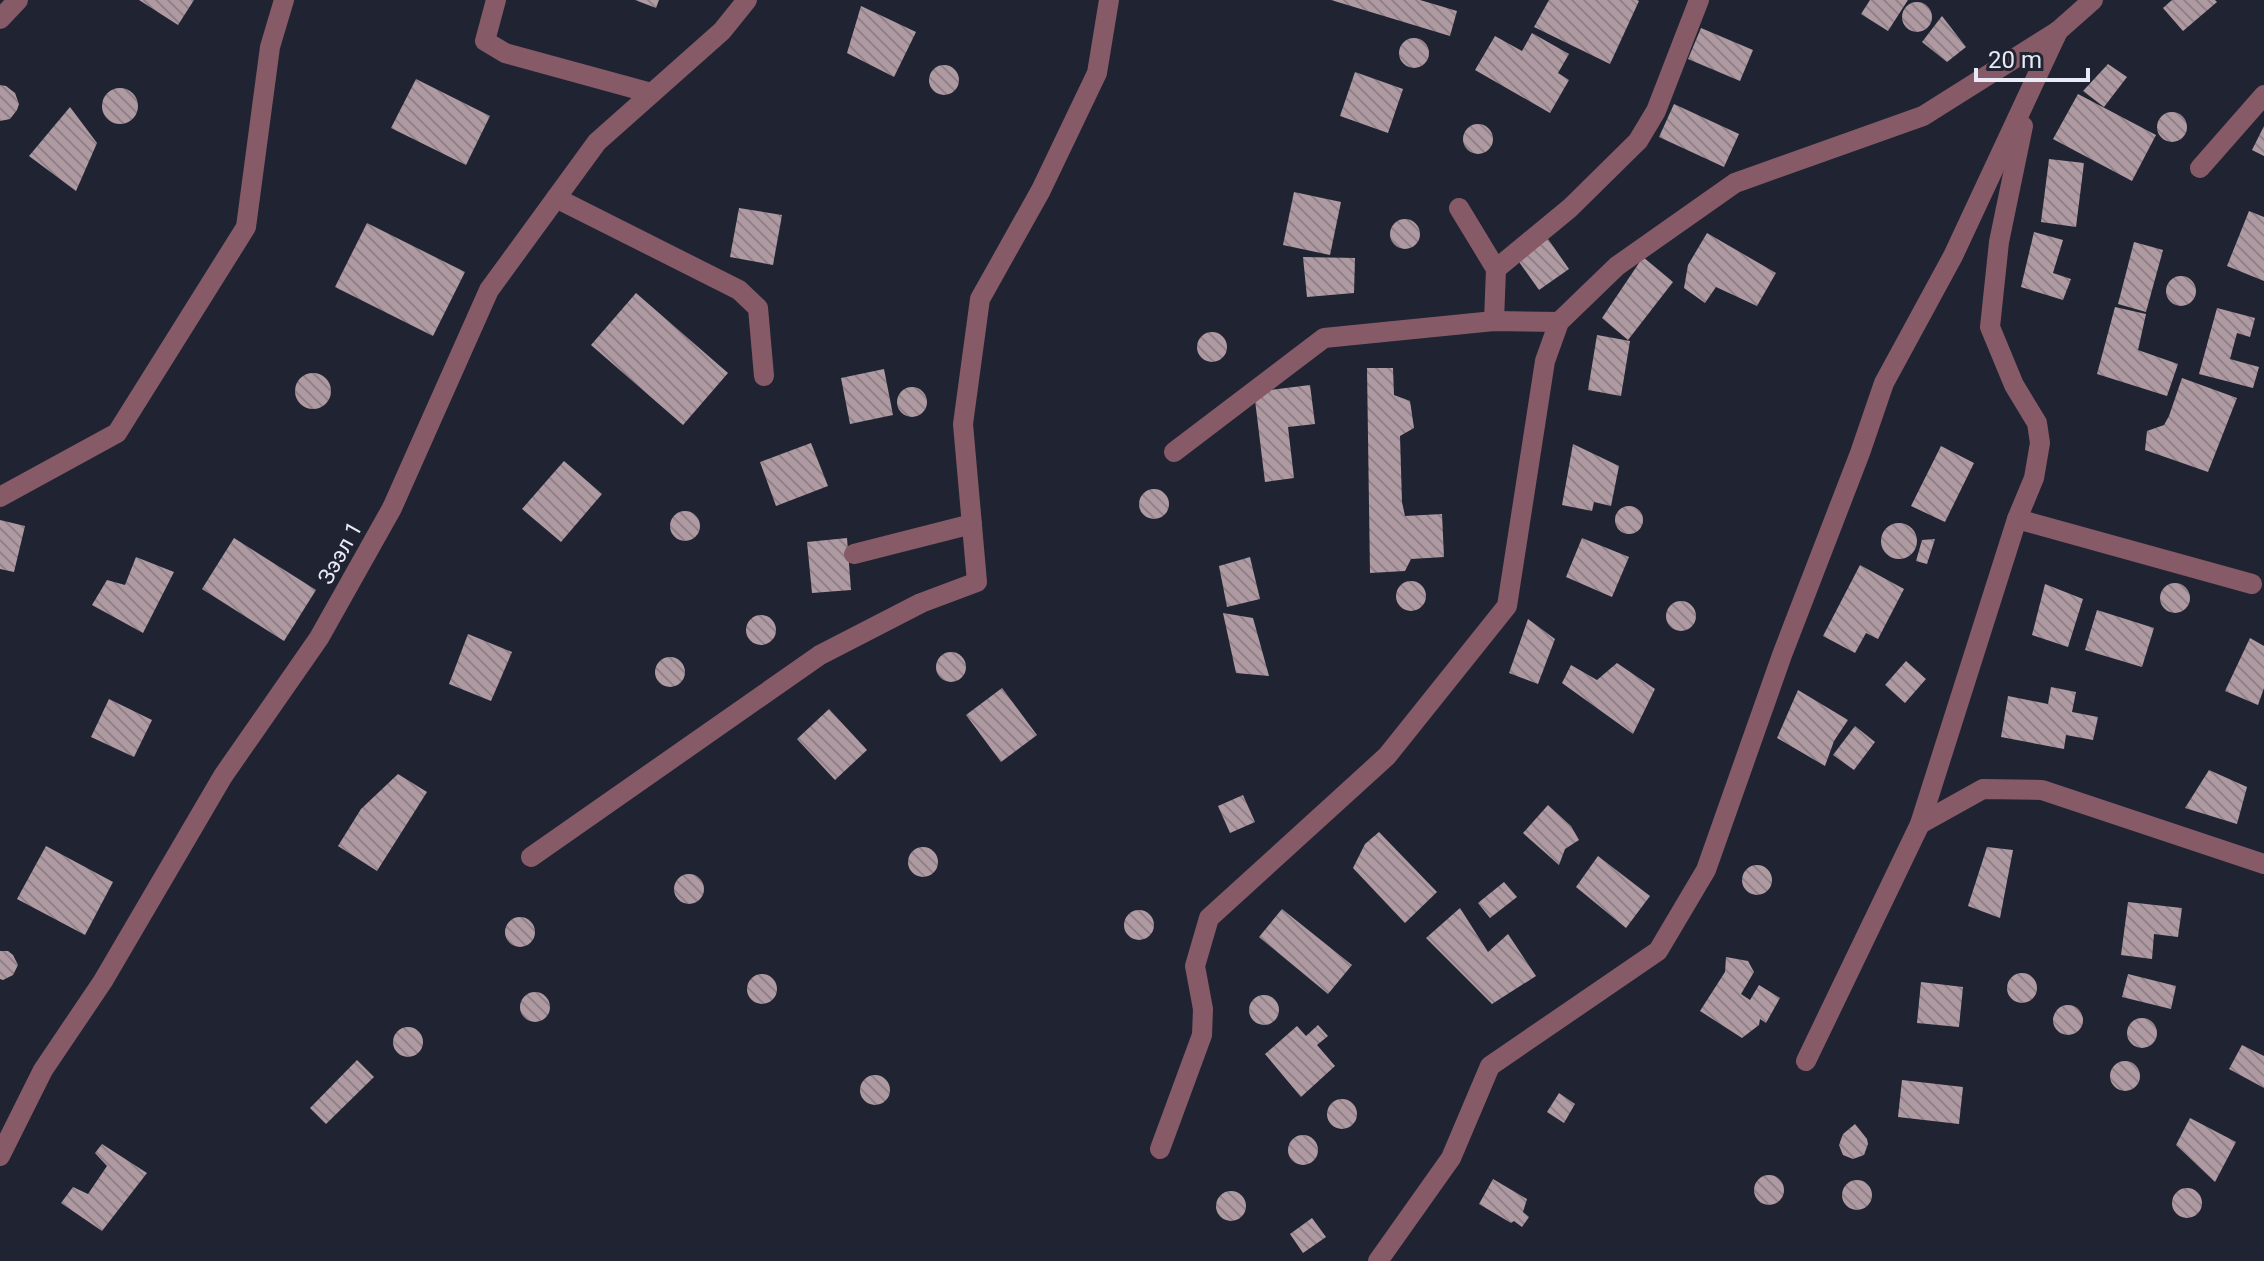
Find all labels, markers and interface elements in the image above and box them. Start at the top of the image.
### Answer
scale bar [1976,32,2088,82]
text: 20 m [1988,46,2042,74]
street label: Зээл 1 [313,518,367,588]

